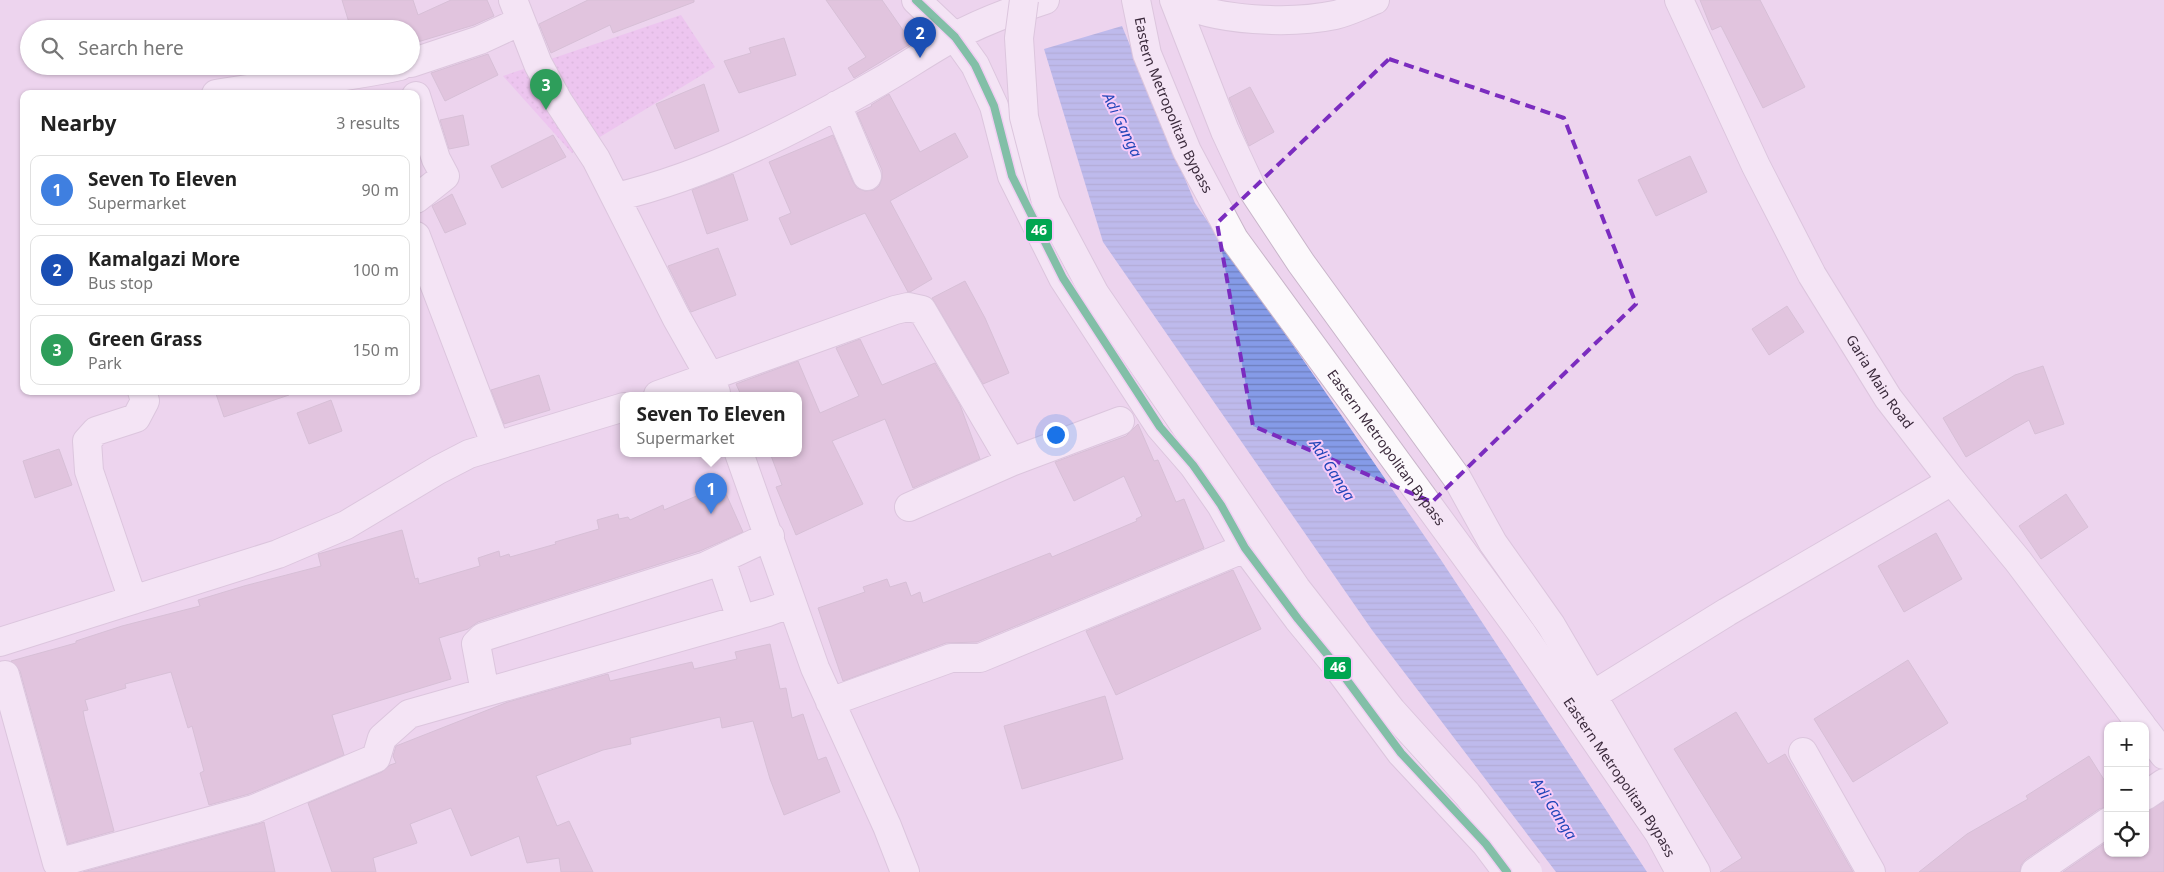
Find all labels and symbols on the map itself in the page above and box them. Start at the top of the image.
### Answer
street label: Eastern Metropolitan Bypass [1131,15,1218,196]
pin: 2 [904,17,936,58]
pin: 3 [530,69,562,110]
water label: Adi Ganga [1098,88,1147,161]
line badge: 46 [1025,218,1053,242]
text: 46 [1031,220,1047,239]
street label: Garia Main Road [1842,331,1918,432]
street label: Eastern Metropolitan Bypass [1323,365,1450,529]
your location [1043,422,1069,448]
water label: Adi Ganga [1305,434,1360,504]
pin: 1 [695,473,727,514]
line badge: 46 [1323,656,1352,680]
text: 46 [1330,657,1346,676]
street label: Eastern Metropolitan Bypass [1560,693,1680,861]
water label: Adi Ganga [1527,773,1582,843]

